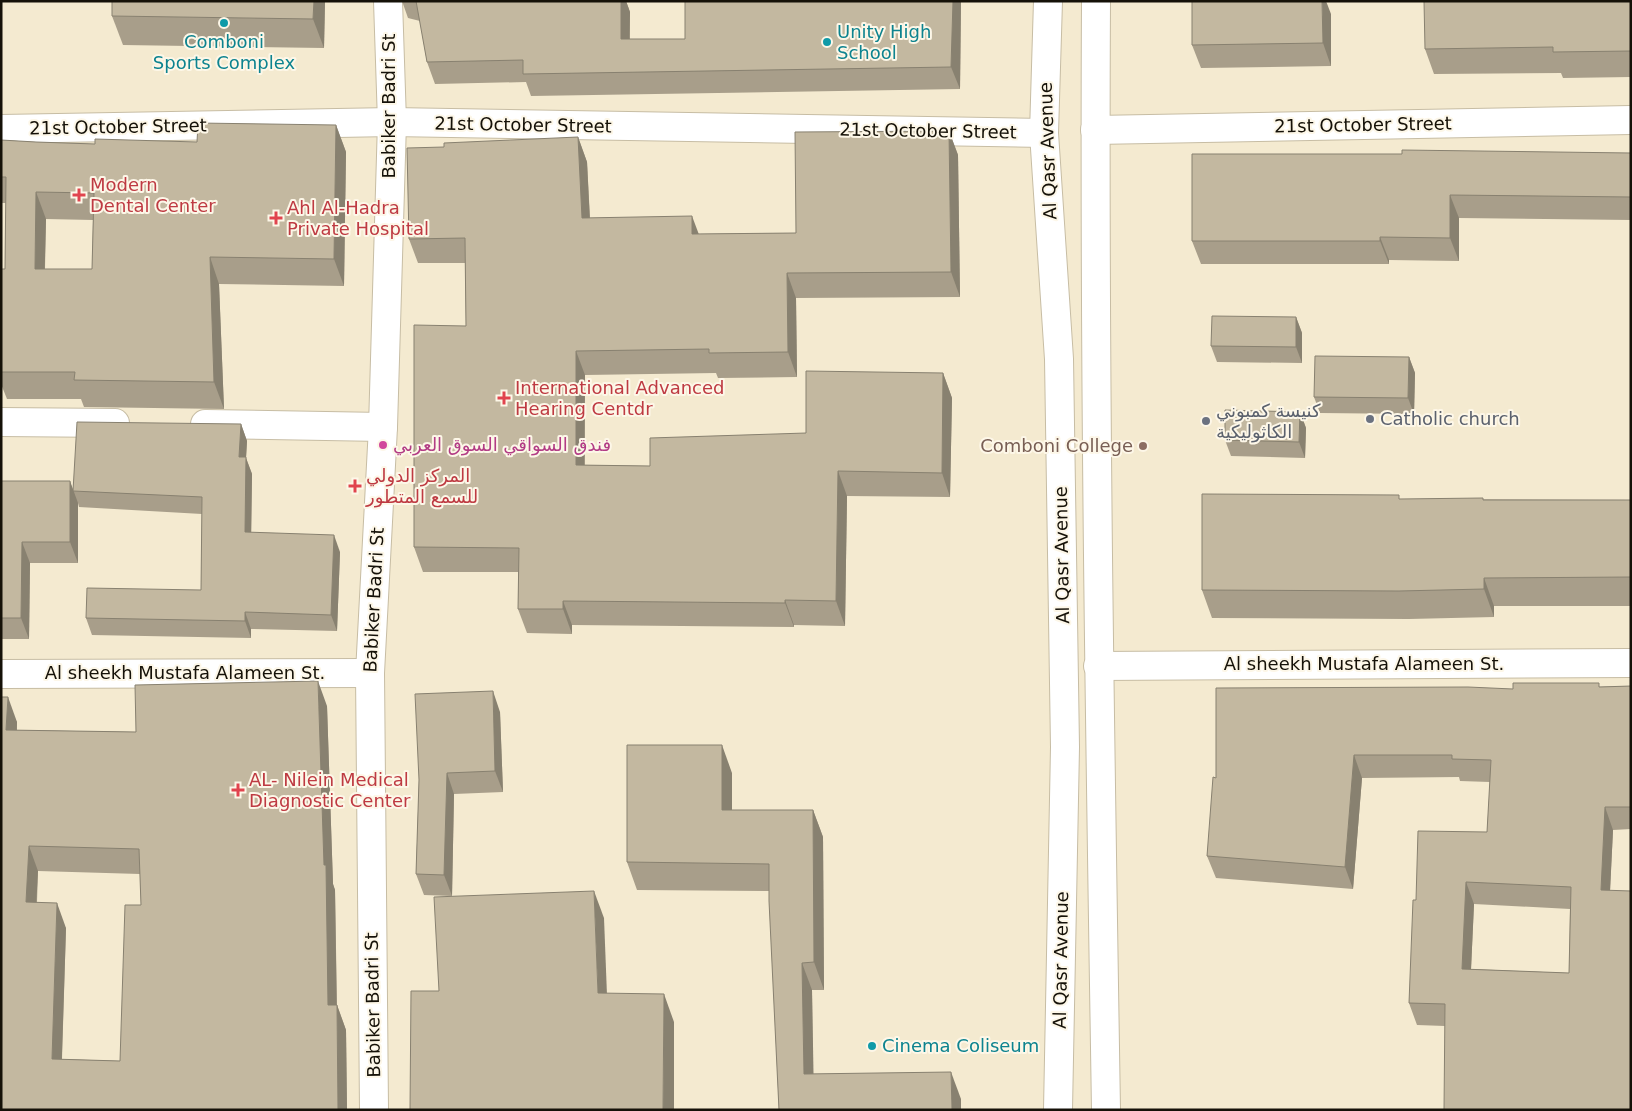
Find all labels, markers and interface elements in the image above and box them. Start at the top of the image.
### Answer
marker: Comboni Sports Complex [218,17,230,29]
place label: Unity High School [837,21,931,63]
place label: Comboni Sports Complex [153,31,296,73]
street label: Babiker Badri St [378,33,399,179]
marker: Unity High School [821,36,833,48]
street label: Al Qasr Avenue [1035,82,1060,220]
street label: 21st October Street [434,112,612,137]
street label: 21st October Street [1274,112,1452,137]
street label: 21st October Street [29,114,207,139]
street label: 21st October Street [839,118,1017,143]
place label: Modern Dental Center [90,174,216,216]
marker: Modern Dental Center [72,188,86,202]
place label: Ahl Al-Hadra Private Hospital [287,197,429,239]
marker: Ahl Al-Hadra Private Hospital [269,211,283,225]
place label: International Advanced Hearing Centdr [515,377,725,419]
marker: International Advanced Hearing Centdr [497,391,511,405]
place label: كنيسة كمبوني الكاثوليكية [1216,400,1321,443]
place label: Catholic church [1380,408,1520,429]
marker: Catholic church [1364,413,1376,425]
marker: كنيسة كمبوني الكاثوليكية [1200,415,1212,427]
place label: فندق السواقي السوق العربي [393,434,611,456]
place label: Comboni College [980,435,1133,456]
marker: فندق السواقي السوق العربي [377,439,389,451]
marker: Comboni College [1137,440,1149,452]
place label: المركز الدولي للسمع المتطور [365,465,478,508]
marker: المركز الدولي للسمع المتطور [348,479,362,493]
street label: Al Qasr Avenue [1050,486,1073,624]
street label: Babiker Badri St [359,527,388,673]
street label: Al sheekh Mustafa Alameen St. [1224,653,1504,674]
street label: Al sheekh Mustafa Alameen St. [45,662,325,683]
place label: AL- Nilein Medical Diagnostic Center [249,769,411,811]
marker: AL- Nilein Medical Diagnostic Center [231,783,245,797]
street label: Al Qasr Avenue [1049,891,1072,1029]
street label: Babiker Badri St [361,932,384,1078]
place label: Cinema Coliseum [882,1035,1039,1056]
marker: Cinema Coliseum [866,1040,878,1052]

